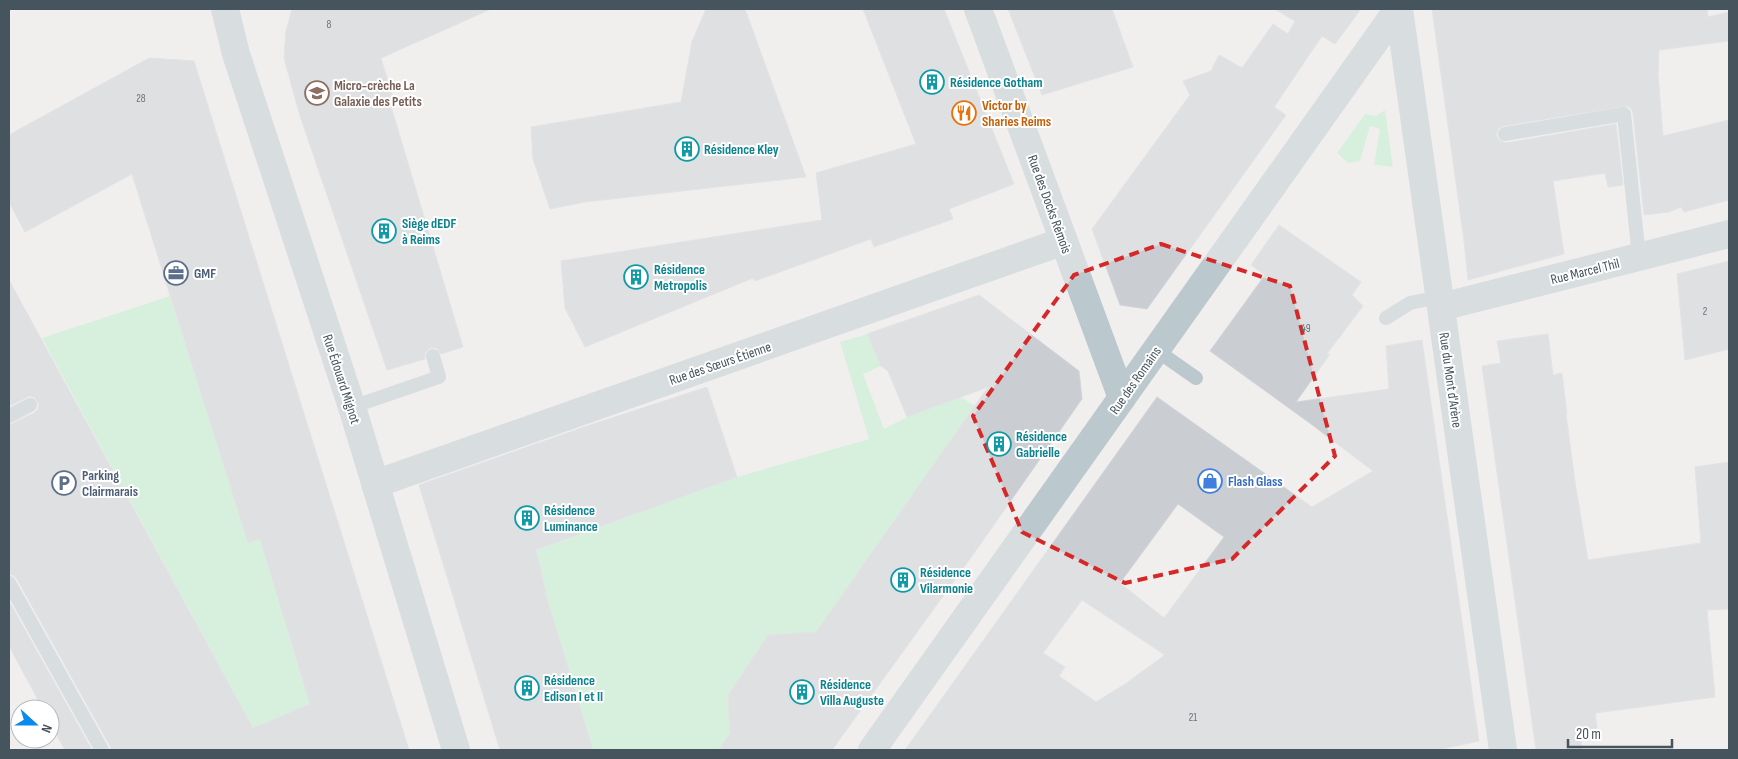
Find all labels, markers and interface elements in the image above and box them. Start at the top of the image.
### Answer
house number: 8 [327,18,332,31]
building icon: Résidence Gotham [919,69,945,95]
place label: Résidence Gotham [950,74,1043,91]
place label: Micro-crèche La Galaxie des Petits [334,77,422,110]
school or university icon: Micro-crèche La Galaxie des Petits [304,80,330,106]
house number: 28 [136,92,146,105]
place label: Victor by Sharies Reims [982,97,1051,130]
restaurant icon: Victor by Sharies Reims [951,100,977,126]
building icon: Résidence Kley [674,136,700,162]
place label: Résidence Kley [704,141,779,158]
street label: Rue des Docks Rémois [1024,152,1075,256]
place label: Siège dEDF à Reims [402,215,457,248]
building icon: Siège dEDF à Reims [371,218,397,244]
street label: Rue Marcel Thil [1549,255,1621,288]
office icon: GMF [163,260,189,286]
place label: Résidence Metropolis [654,261,707,294]
building icon: Résidence Metropolis [623,264,649,290]
place label: GMF [194,265,216,282]
house number: 2 [1703,305,1708,318]
house number: 49 [1301,322,1311,335]
street label: Rue du Mont d'Arène [1435,331,1466,429]
street label: Rue Édouard Mignot [319,332,364,426]
street label: Rue des Sœurs Étienne [667,338,773,389]
street label: Rue des Romains [1106,343,1165,418]
place label: Résidence Gabrielle [1016,428,1067,461]
building icon: Résidence Gabrielle [986,431,1012,457]
place label: Parking Clairmarais [82,467,138,500]
shop icon: Flash Glass [1197,468,1223,494]
parking icon: Parking Clairmarais [51,470,77,496]
place label: Flash Glass [1228,473,1283,490]
place label: Résidence Luminance [544,502,598,535]
building icon: Résidence Luminance [514,505,540,531]
place label: Résidence Vilarmonie [920,564,973,597]
building icon: Résidence Vilarmonie [890,567,916,593]
place label: Résidence Edison I et II [544,672,603,705]
building icon: Résidence Edison I et II [514,675,540,701]
place label: Résidence Villa Auguste [820,676,884,709]
building icon: Résidence Villa Auguste [789,679,815,705]
north arrow [10,699,60,749]
house number: 21 [1189,711,1197,724]
scale bar [1568,716,1672,748]
text: N [37,722,56,735]
text: 20 m [1576,725,1601,744]

